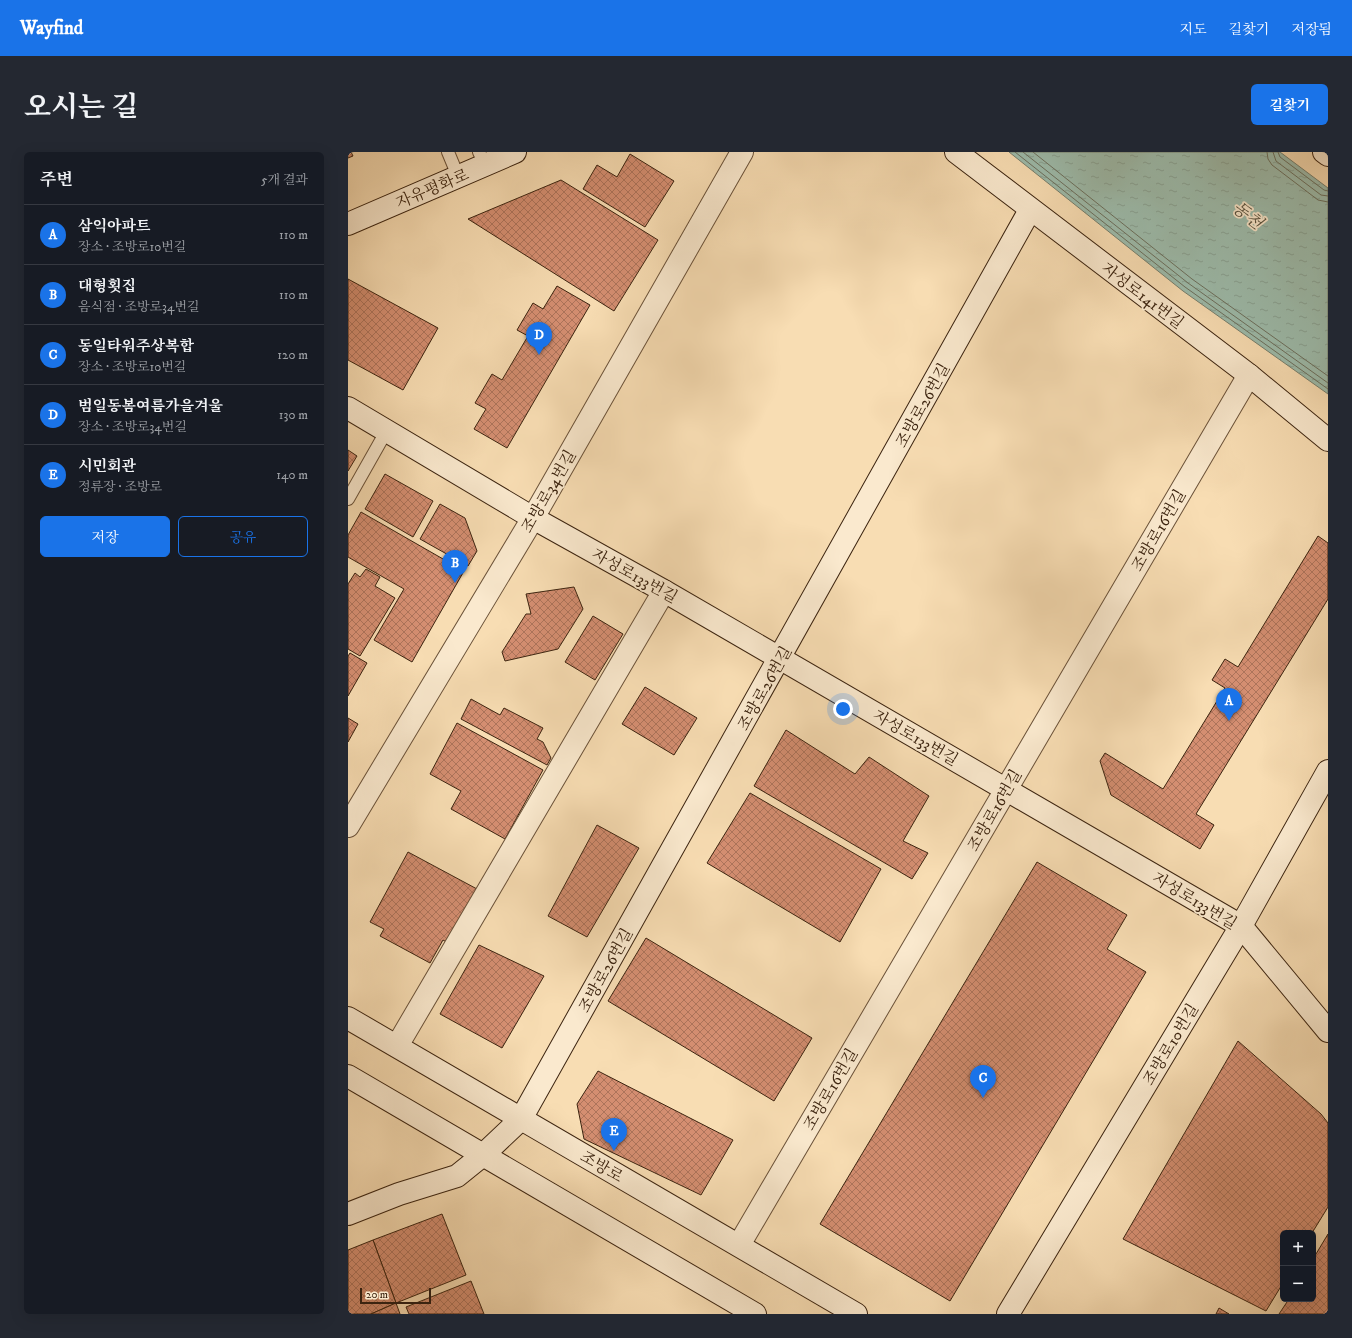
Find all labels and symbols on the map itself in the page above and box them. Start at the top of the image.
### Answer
street label: 자유평화로 [393,164,472,213]
water label: 동천 [1228,197,1268,236]
street label: 자성로141번길 [1097,258,1188,333]
pin: D [526,322,552,355]
street label: 조방로26번길 [891,360,954,451]
street label: 조방로34번길 [517,446,581,537]
street label: 조방로16번길 [1127,486,1190,575]
street label: 자성로133번길 [588,544,681,608]
pin: B [442,550,468,583]
street label: 조방로26번길 [733,643,796,734]
pin: A [1216,688,1242,721]
your location [833,699,853,719]
street label: 자성로133번길 [869,705,962,770]
street label: 조방로16번길 [963,766,1026,855]
street label: 자성로133번길 [1149,868,1240,934]
street label: 조방로26번길 [574,925,637,1016]
street label: 조방로10번길 [1139,1000,1203,1089]
street label: 조방로16번길 [799,1045,862,1134]
pin: C [970,1065,996,1098]
pin: E [601,1118,627,1151]
street label: 조방로 [576,1147,627,1187]
scale bar [360,1286,431,1305]

